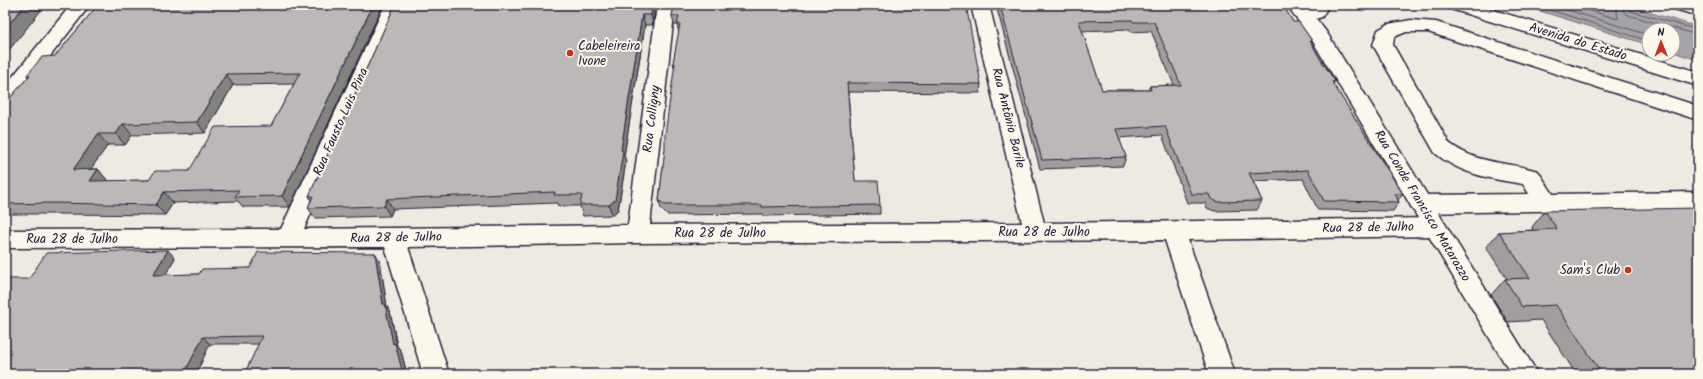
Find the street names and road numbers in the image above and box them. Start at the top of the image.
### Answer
street label: Avenida do Estado [1526,17,1630,67]
street label: Rua Fausto Luis Pina [308,65,374,179]
street label: Rua Antônio Barile [985,66,1031,171]
street label: Rua Colligny [637,83,667,154]
street label: Rua Conde Francisco Matarazzo [1368,126,1476,286]
street label: Rua 28 de Julho [1322,217,1414,239]
street label: Rua 28 de Julho [998,222,1090,243]
street label: Rua 28 de Julho [674,223,766,244]
street label: Rua 28 de Julho [350,227,442,249]
street label: Rua 28 de Julho [26,229,118,250]

